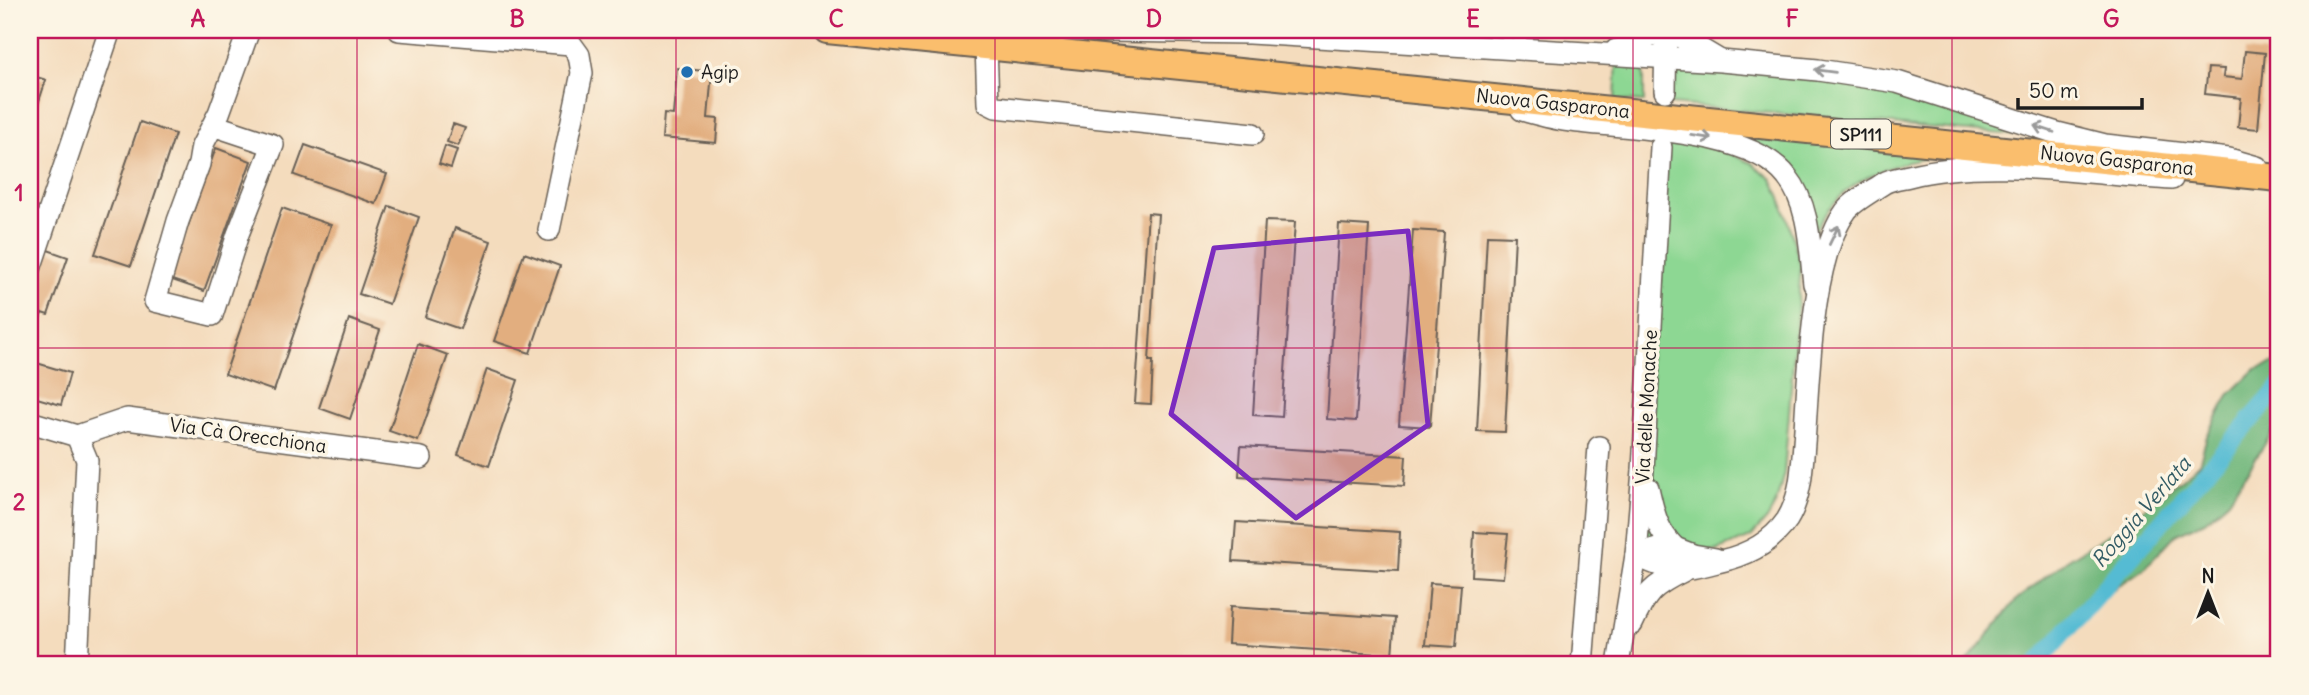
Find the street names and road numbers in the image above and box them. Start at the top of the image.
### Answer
street label: Nuova Gasparona [1475,83,1631,123]
road number: SP111 [1831,119,1891,148]
street label: Nuova Gasparona [2039,140,2195,180]
street label: Via delle Monache [1630,329,1662,485]
street label: Via Cà Orecchiona [168,412,328,458]

